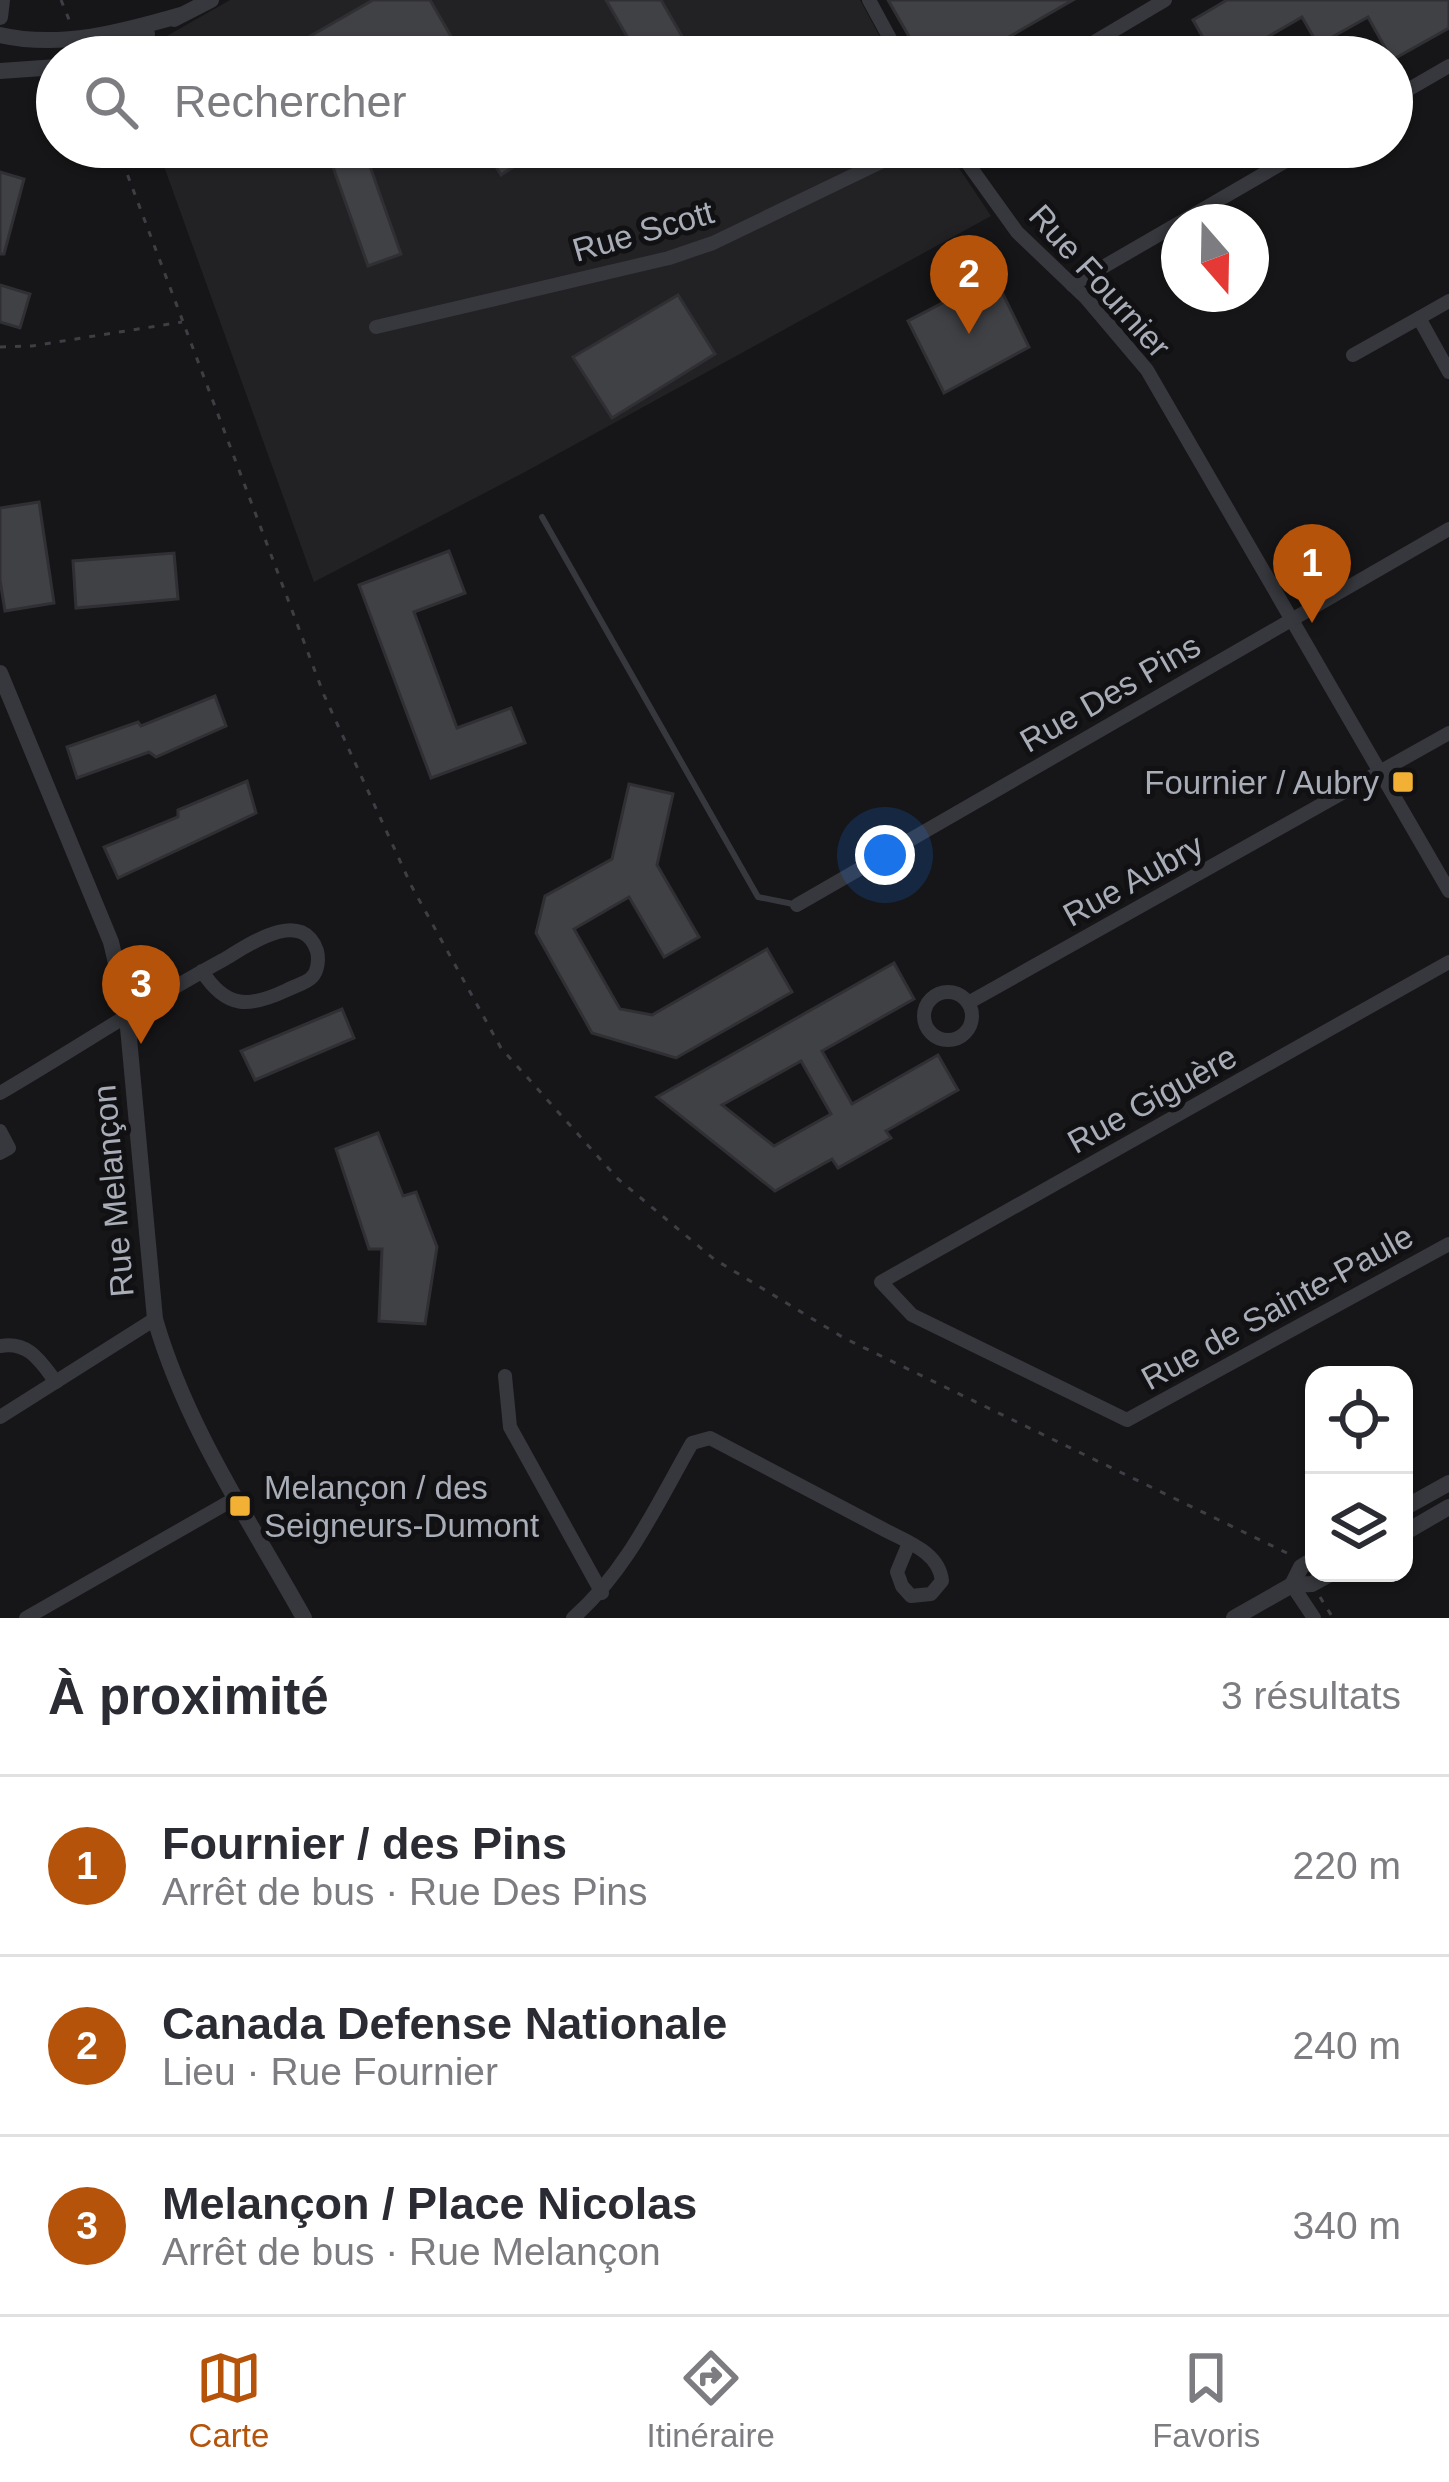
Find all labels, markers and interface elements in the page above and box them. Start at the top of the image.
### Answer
search box [36,36,1413,168]
icon: search [78,69,144,135]
text: Rechercher [174,76,407,127]
street label: Rue Scott [568,193,718,269]
street label: Rue Fournier [1022,197,1178,365]
north arrow [1161,204,1269,312]
pin: 2 [930,235,1008,334]
pin: 1 [1273,524,1351,623]
street label: Rue Des Pins [1013,627,1207,759]
place label: Fournier / Aubry [1144,764,1379,801]
marker: Fournier / Aubry [1390,769,1416,795]
your location [855,825,915,885]
street label: Rue Aubry [1057,826,1210,934]
pin: 3 [102,945,180,1044]
street label: Rue Giguère [1061,1037,1243,1161]
street label: Rue Melançon [85,1083,141,1299]
street label: Rue de Sainte-Paule [1135,1217,1419,1397]
map controls [1305,1366,1413,1582]
button: locate [1305,1366,1413,1474]
place label: Melançon / des Seigneurs-Dumont [264,1469,539,1544]
button: layers [1305,1474,1413,1582]
marker: Melançon / des Seigneurs-Dumont [227,1493,253,1519]
text: À proximité [48,1668,329,1725]
text: 3 résultats [1221,1674,1401,1717]
text: Fournier / des Pins [162,1818,567,1869]
text: 1 [76,1844,98,1887]
text: 220 m [1293,1844,1401,1887]
text: Arrêt de bus · Rue Des Pins [162,1870,648,1913]
text: Canada Defense Nationale [162,1998,727,2049]
text: 2 [76,2024,98,2067]
text: 240 m [1293,2024,1401,2067]
text: Lieu · Rue Fournier [162,2050,498,2093]
text: Melançon / Place Nicolas [162,2178,697,2229]
text: 3 [76,2204,98,2247]
text: 340 m [1293,2204,1401,2247]
text: Arrêt de bus · Rue Melançon [162,2230,661,2273]
tab: Carte [189,2345,269,2455]
tab: Itinéraire [647,2345,775,2455]
tab: Favoris [1152,2345,1260,2455]

